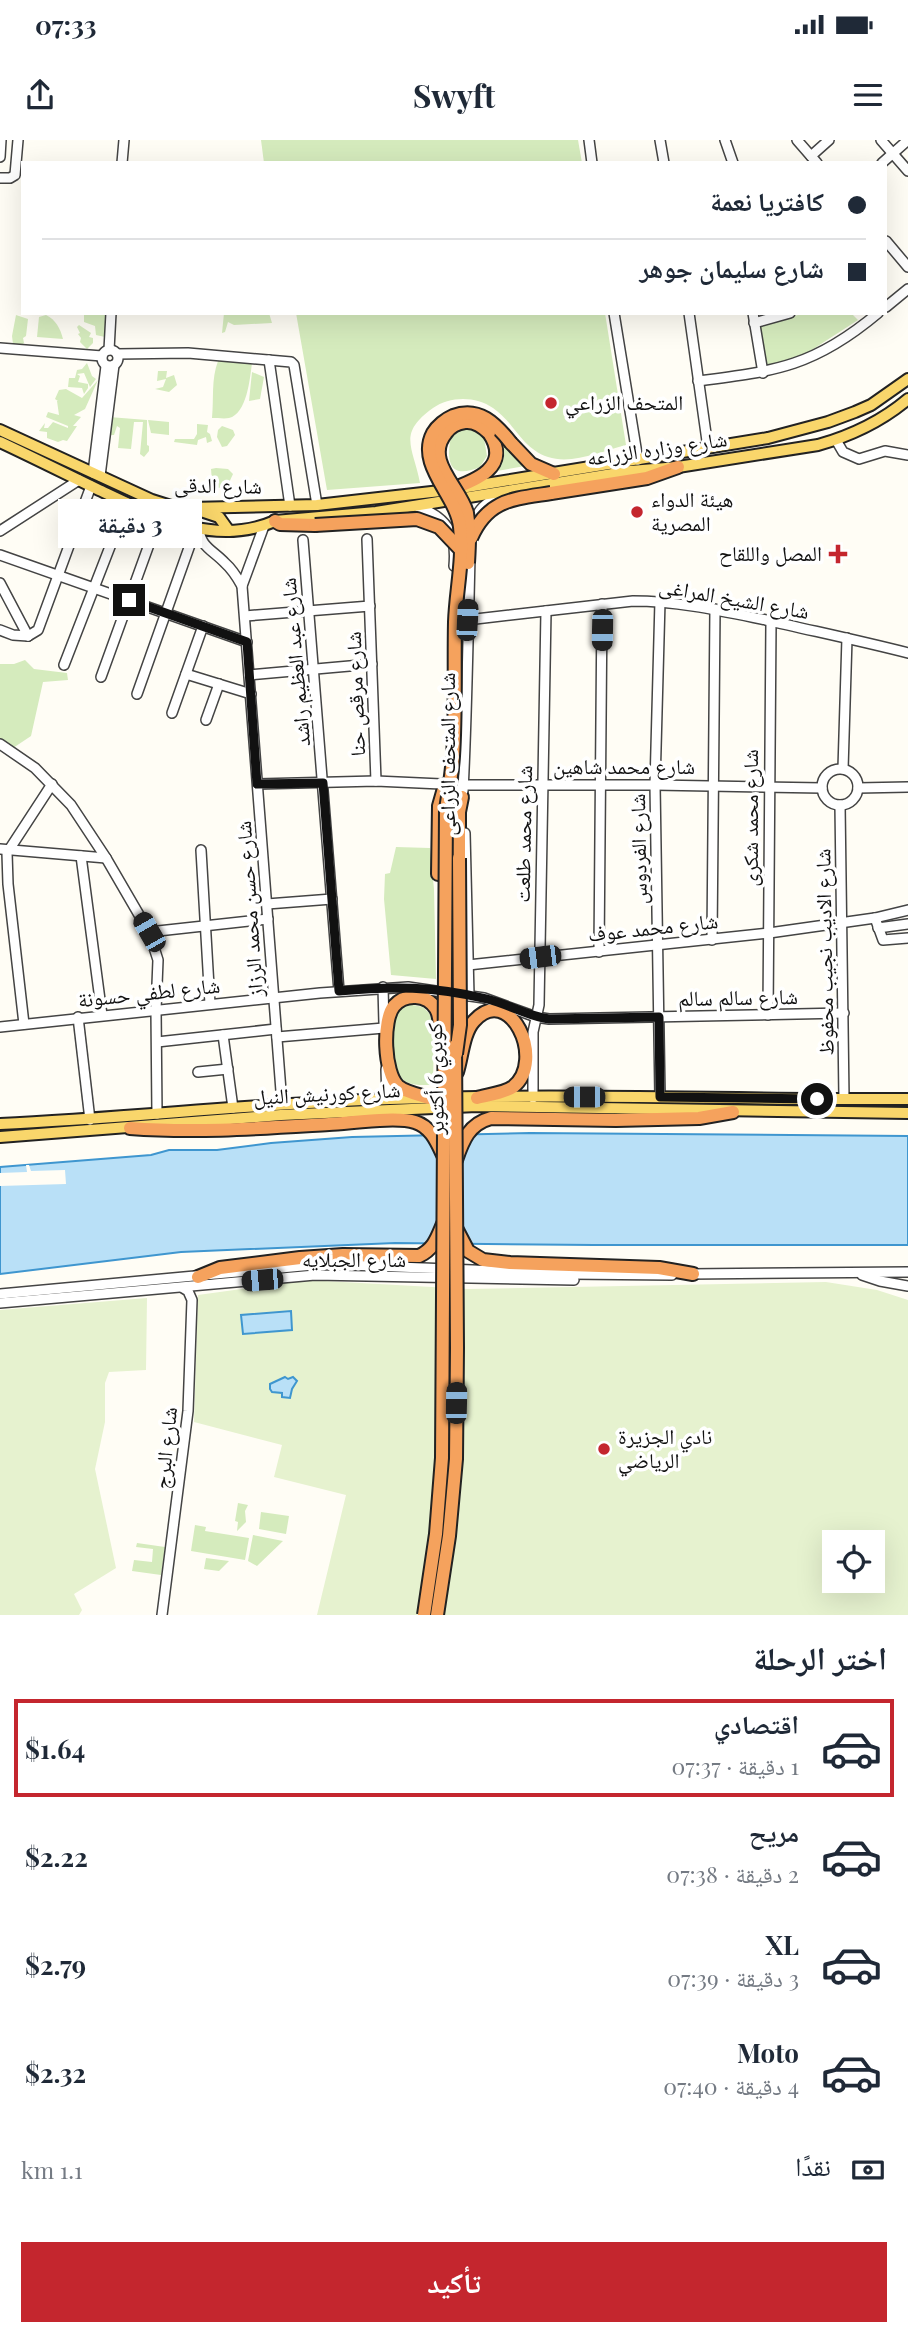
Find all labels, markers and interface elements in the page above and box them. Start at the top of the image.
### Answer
text: 07:33 [35,7,97,42]
text: Swyft [413,73,495,116]
icon: share [21,76,59,114]
icon: menu [849,76,887,114]
text: كافتريا نعمة [710,183,824,218]
text: شارع سليمان جوهر [640,250,824,285]
place label: المتحف الزراعي [565,387,683,419]
marker: المتحف الزراعي [543,395,559,411]
street label: شارع وزاره الزراعه [585,423,729,472]
street label: شارع الدقى [174,469,262,500]
place label: هيئة الدواء المصرية [651,484,734,536]
callout: 3 دقيقة [57,498,201,547]
marker: هيئة الدواء المصرية [629,504,645,520]
text: 3 دقيقة [98,508,162,539]
place label: المصل واللقاح [719,538,822,567]
marker: المصل واللقاح [828,544,848,564]
street label: شارع الشيخ المراغى [657,570,812,625]
street label: شارع عبد العظيم راشد [273,577,317,748]
route end [113,584,145,616]
car [456,598,479,642]
car [592,609,613,651]
street label: شارع مرقص حنا [338,631,371,757]
street label: شارع المتحف الزراعى [432,672,461,836]
street label: شارع محمد شكرى [735,749,764,887]
street label: شارع محمد شاهين [553,751,695,780]
street label: شارع محمد طلعت [507,765,538,903]
street label: شارع الفردوس [622,793,653,905]
street label: شارع حسن محمد الرزاز [228,820,269,999]
street label: شارع الاديب نجيب محفوظ [807,848,840,1056]
street label: شارع محمد عوف [586,905,719,948]
car [130,909,169,955]
car [518,944,563,970]
street label: شارع لطفي حسونة [76,970,222,1017]
street label: شارع سالم سالم [678,981,798,1013]
street label: كوبري 6 أكتوبر [419,1022,453,1137]
street label: شارع كورنيش النيل [253,1074,401,1111]
route start [801,1083,833,1115]
car [564,1087,606,1108]
street label: شارع الجبلايه [302,1244,406,1273]
car [241,1268,284,1292]
car [446,1382,467,1424]
street label: شارع البرج [146,1405,183,1490]
place label: نادي الجزيرة الرياضي [618,1421,712,1477]
marker: نادي الجزيرة الرياضي [596,1441,612,1457]
map controls [822,1530,885,1593]
button: locate [822,1530,885,1593]
text: اختر الرحلة [753,1635,887,1678]
text: اقتصادي [714,1706,799,1741]
icon: car [820,1717,883,1780]
text: $1.64 [25,1731,85,1766]
text: 1 دقيقة · 07:37 [672,1750,799,1781]
text: مريح [749,1814,799,1849]
icon: car [820,1825,883,1888]
text: $2.22 [25,1839,88,1874]
text: 2 دقيقة · 07:38 [666,1858,799,1889]
text: XL [765,1927,799,1962]
icon: car [820,1933,883,1996]
text: $2.79 [25,1947,86,1982]
text: 3 دقيقة · 07:39 [667,1962,799,1993]
text: Moto [737,2035,799,2070]
icon: car [820,2041,883,2104]
text: $2.32 [25,2055,86,2090]
text: 4 دقيقة · 07:40 [663,2070,799,2101]
text: نقدًا [795,2148,831,2183]
icon: cash [849,2151,887,2189]
text: 1.1 km [21,2154,83,2185]
button: تأكيد [21,2242,887,2322]

